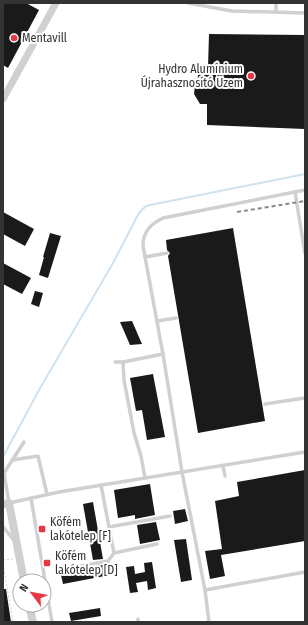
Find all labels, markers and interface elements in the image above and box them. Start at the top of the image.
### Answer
place label: Mentavill [22,31,67,45]
marker: Mentavill [9,33,19,43]
place label: Hydro Alumínium Újrahasznosító Üzem [141,62,243,90]
marker: Hydro Alumínium Újrahasznosító Üzem [246,71,256,81]
place label: Köfém lakótelep [F] [50,515,111,543]
marker: Köfém lakótelep [F] [37,524,47,534]
place label: Köfém lakótelep [D] [55,549,118,577]
marker: Köfém lakótelep [D] [42,558,52,568]
north arrow [12,573,52,613]
text: N [17,582,31,594]

